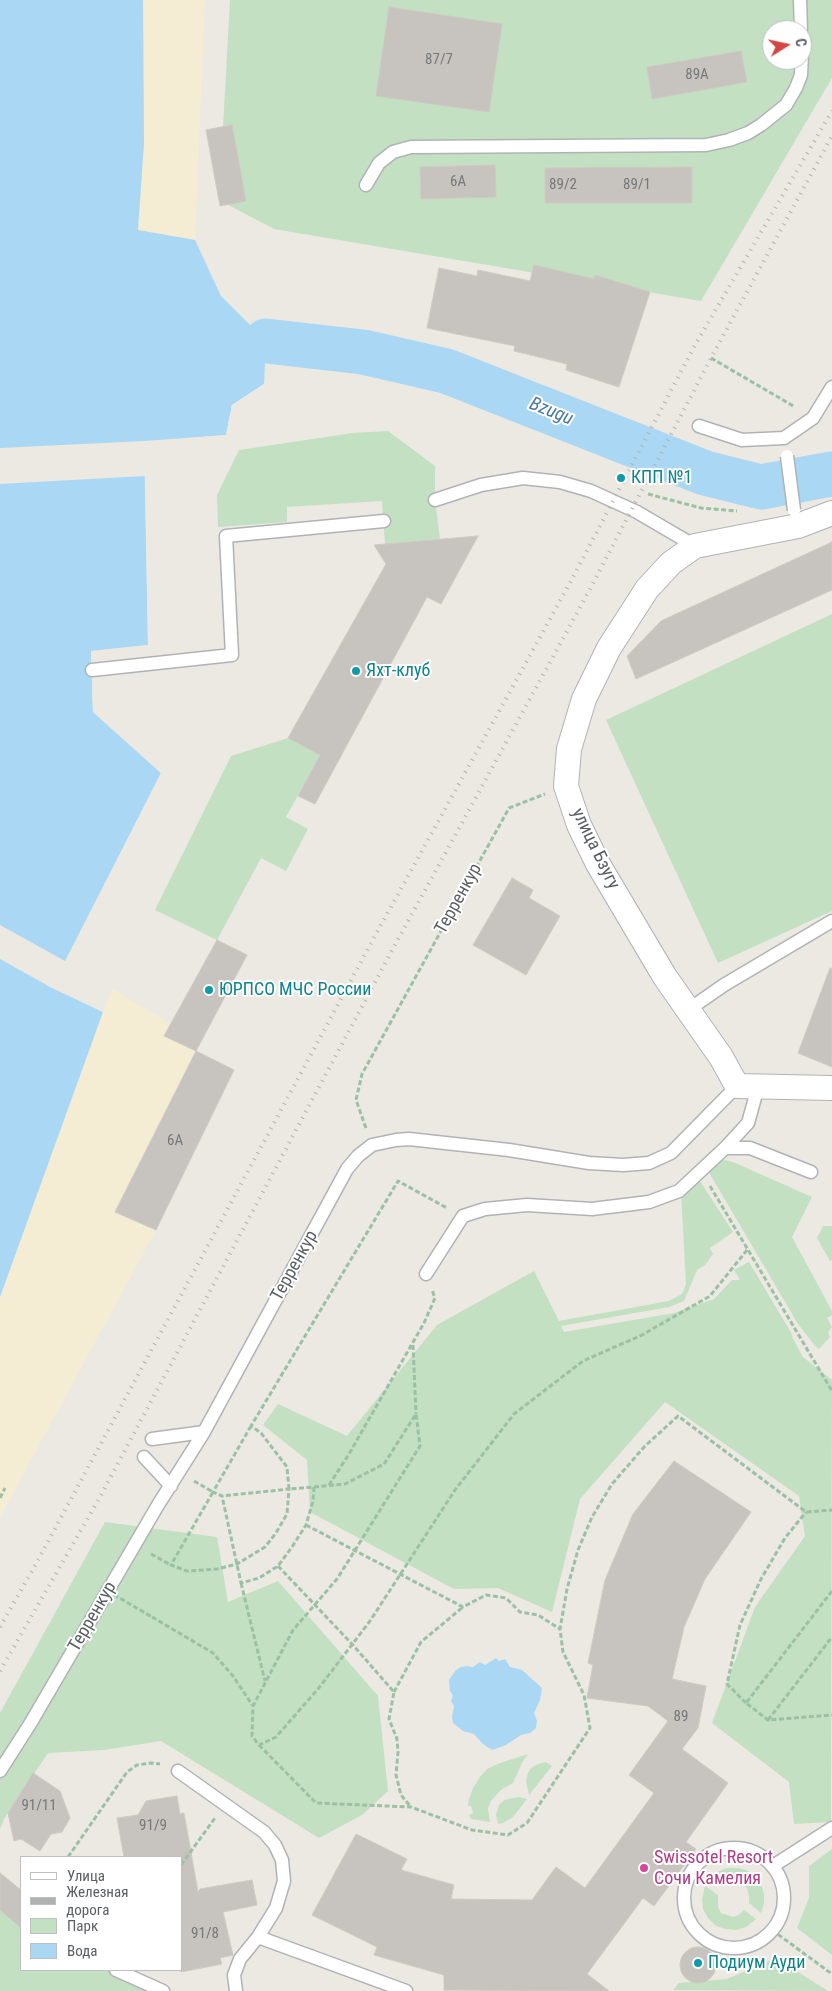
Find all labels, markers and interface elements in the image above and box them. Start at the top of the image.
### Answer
north arrow [762,20,812,70]
text: С [792,37,809,48]
house number: 87/7 [425,51,453,69]
house number: 89А [685,66,709,84]
house number: 6А [450,173,466,191]
house number: 89/2 [549,176,577,194]
house number: 89/1 [623,176,651,194]
water label: Bzugu [526,393,576,431]
place label: КПП №1 [631,467,692,489]
marker: КПП №1 [615,472,627,484]
place label: Яхт-клуб [366,660,430,682]
marker: Яхт-клуб [350,665,362,677]
street label: улица Бзугу [566,805,624,893]
street label: Терренкур [431,860,487,938]
place label: ЮРПСО МЧС России [219,979,371,1001]
marker: ЮРПСО МЧС России [203,984,215,996]
house number: 6А [167,1132,183,1150]
street label: Терренкур [267,1227,323,1305]
street label: Терренкур [64,1578,122,1656]
house number: 89 [674,1708,688,1726]
house number: 91/11 [21,1797,57,1815]
house number: 91/9 [139,1817,167,1835]
place label: Swissotel Resort Сочи Камелия [654,1847,773,1890]
legend [20,1856,182,1971]
marker: Swissotel Resort Сочи Камелия [638,1862,650,1874]
text: Улица [67,1867,105,1885]
text: Железная дорога [66,1883,128,1919]
text: Парк [67,1917,98,1935]
house number: 91/8 [191,1925,219,1943]
text: Вода [67,1942,97,1960]
place label: Подиум Ауди [708,1952,805,1974]
marker: Подиум Ауди [692,1957,704,1969]

